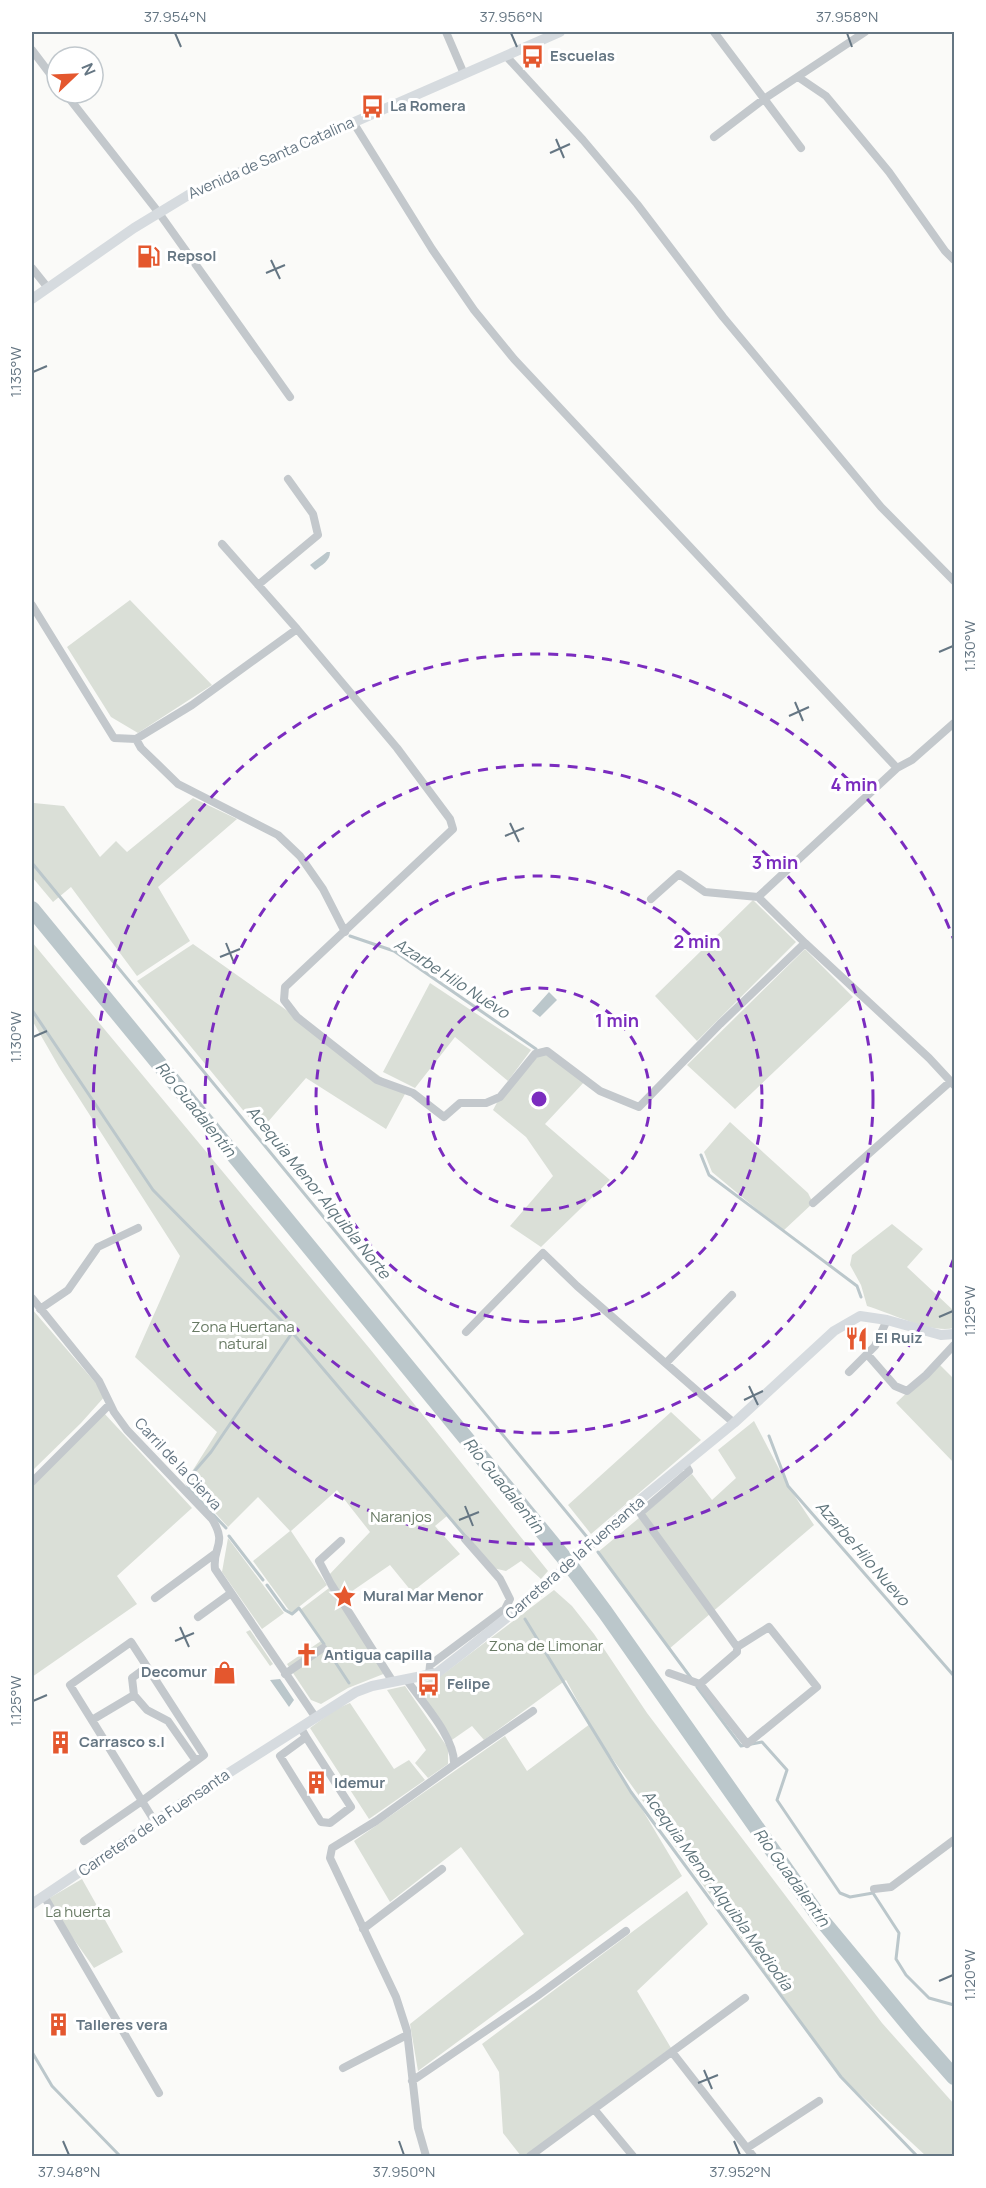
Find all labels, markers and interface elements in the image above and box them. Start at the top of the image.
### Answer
text: 37.954°N [144,6,206,27]
text: 37.956°N [480,6,542,27]
text: 37.958°N [816,6,878,27]
bus stop icon: Escuelas [519,43,545,69]
north arrow [45,45,105,105]
place label: Escuelas [550,45,615,66]
text: N [76,60,101,79]
bus stop icon: La Romera [359,93,385,119]
place label: La Romera [390,95,466,116]
street label: Avenida de Santa Catalina [185,111,357,204]
fuel station icon: Repsol [136,243,162,269]
place label: Repsol [167,245,216,266]
text: 1.135°W [5,347,26,397]
text: 1.130°W [959,620,980,672]
text: 4 min [830,772,878,796]
text: 3 min [752,850,798,874]
text: 2 min [674,929,720,953]
water label: Azarbe Hilo Nuevo [390,933,515,1024]
text: 1 min [595,1008,639,1032]
text: 1.130°W [5,1011,26,1063]
water label: Río Guadalentín [151,1057,242,1162]
centre of rings [529,1089,549,1109]
water label: Acequia Menor Alquibla Norte [242,1101,397,1284]
text: 1.125°W [959,1285,980,1337]
park label: Zona Huertana natural [191,1316,295,1354]
restaurant icon: El Ruiz [844,1325,870,1351]
place label: El Ruiz [875,1327,922,1348]
street label: Carril de la Cierva [130,1413,227,1514]
water label: Río Guadalentín [459,1433,550,1538]
street label: Carretera de la Fuensanta [501,1491,649,1624]
water label: Azarbe Hilo Nuevo [811,1496,916,1611]
park label: Naranjos [370,1506,432,1527]
place icon: Mural Mar Menor [332,1583,358,1609]
place label: Mural Mar Menor [363,1585,483,1606]
park label: Zona de Limonar [489,1635,604,1656]
church icon: Antigua capilla [293,1642,319,1668]
place label: Antigua capilla [324,1644,432,1665]
shop icon: Decomur [212,1659,238,1685]
place label: Decomur [141,1661,207,1682]
bus stop icon: Felipe [416,1671,442,1697]
place label: Felipe [447,1673,490,1694]
text: 1.125°W [5,1675,26,1727]
building icon: Carrasco s.l [48,1729,74,1755]
place label: Carrasco s.l [79,1731,165,1752]
street label: Carretera de la Fuensanta [74,1764,233,1881]
building icon: Idemur [303,1770,329,1796]
place label: Idemur [334,1772,385,1793]
water label: Acequia Menor Alquibla Mediodía [638,1785,799,1996]
water label: Río Guadalentín [749,1823,835,1931]
park label: La huerta [45,1901,111,1922]
text: 1.120°W [959,1949,980,2001]
building icon: Talleres vera [45,2012,71,2038]
place label: Talleres vera [76,2014,168,2035]
text: 37.948°N [38,2161,100,2182]
text: 37.950°N [373,2161,435,2182]
text: 37.952°N [709,2161,771,2182]

